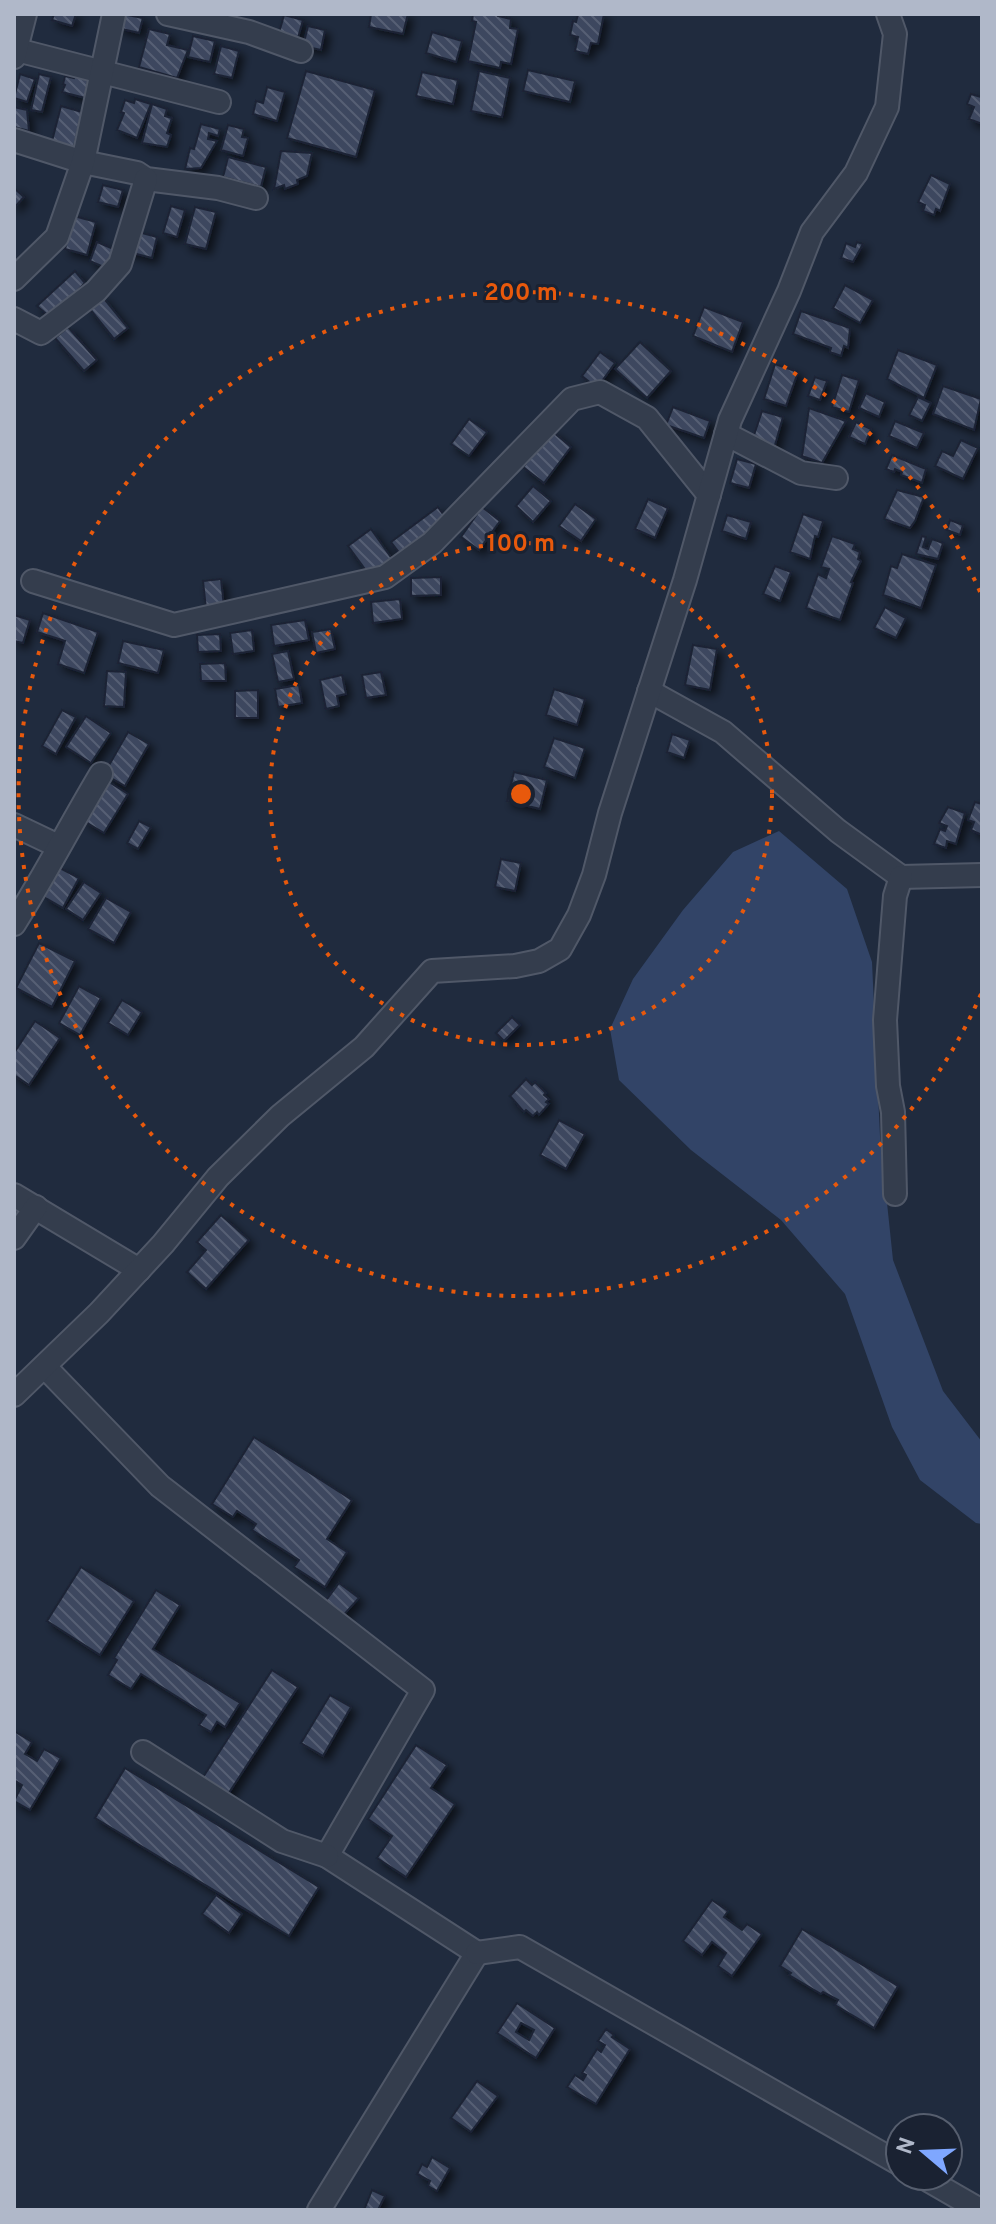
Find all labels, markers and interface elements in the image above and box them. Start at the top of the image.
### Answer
text: 200 m [484,279,558,309]
text: 100 m [487,530,555,560]
centre of rings [507,780,535,808]
north arrow [884,2112,964,2192]
text: N [892,2134,923,2158]

